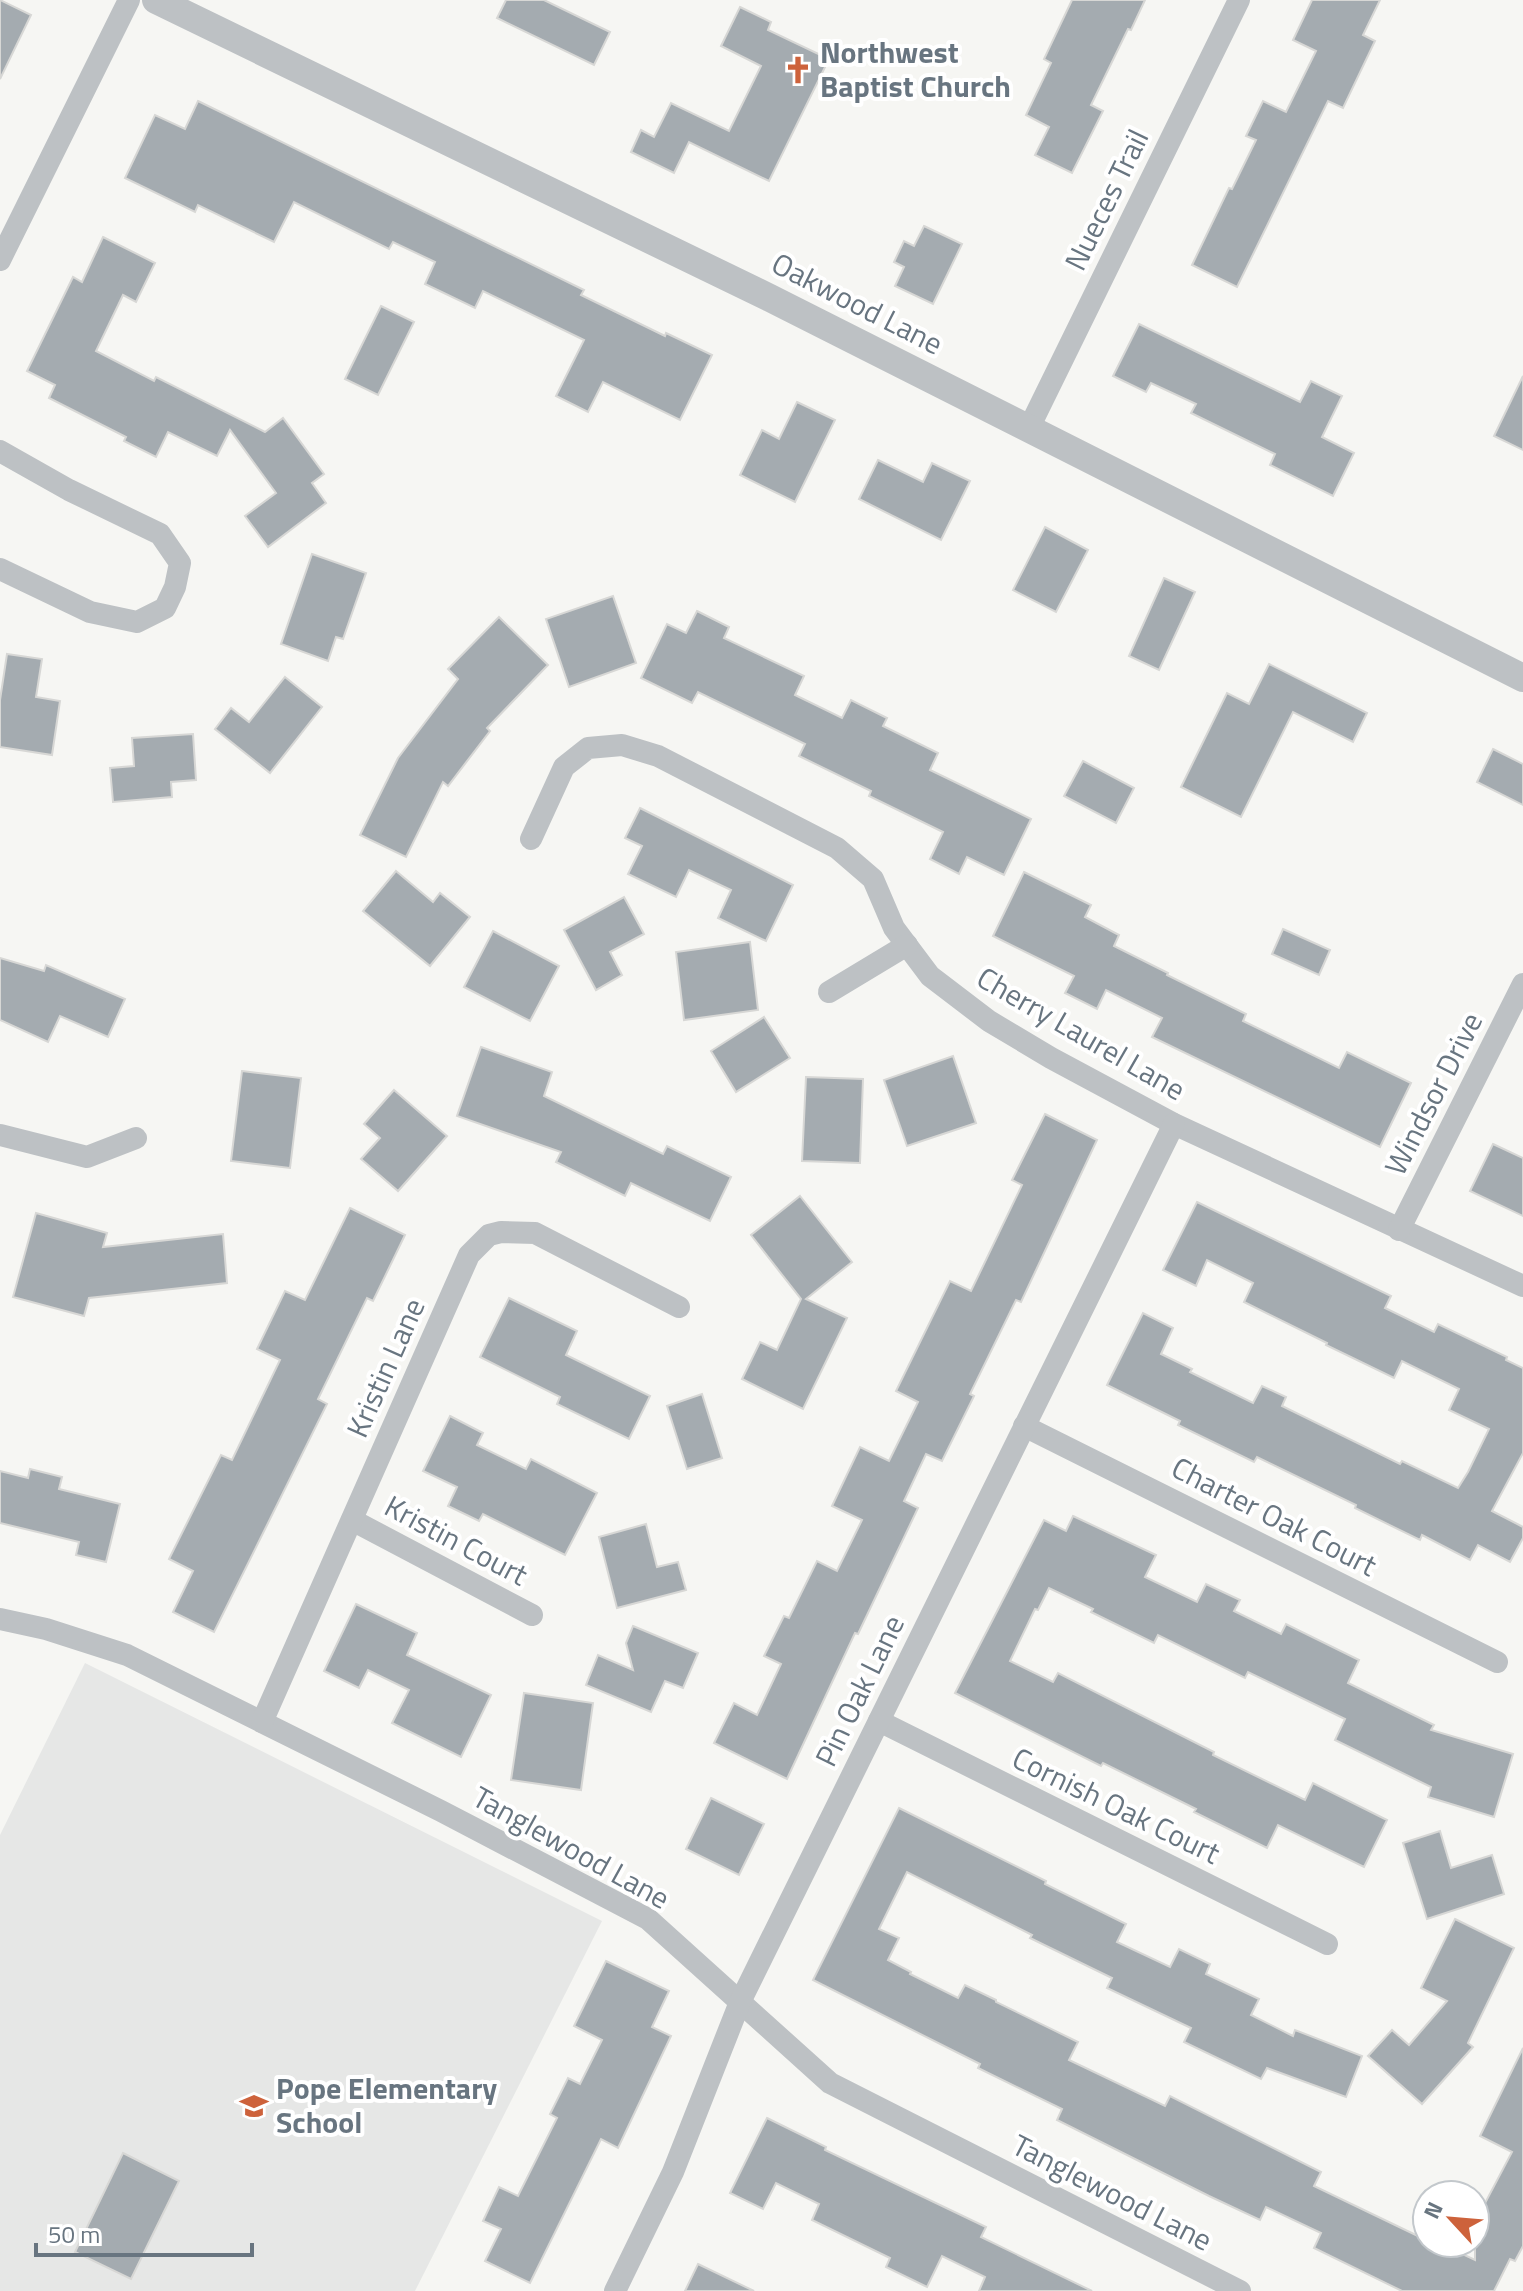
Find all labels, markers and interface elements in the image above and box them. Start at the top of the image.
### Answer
place label: Northwest Baptist Church [820,29,1011,109]
church icon: Northwest Baptist Church [783,55,813,85]
street label: Nueces Trail [1052,121,1160,278]
street label: Oakwood Lane [764,240,951,366]
street label: Cherry Laurel Lane [969,955,1194,1112]
street label: Windsor Drive [1372,1004,1494,1183]
street label: Kristin Lane [334,1290,436,1445]
street label: Charter Oak Court [1164,1445,1386,1588]
street label: Kristin Court [377,1483,537,1597]
street label: Pin Oak Lane [803,1607,916,1774]
street label: Cornish Oak Court [1005,1735,1229,1876]
street label: Tanglewood Lane [465,1774,678,1920]
place label: Pope Elementary School [276,2065,497,2145]
school or university icon: Pope Elementary School [239,2091,269,2121]
street label: Tanglewood Lane [1004,2122,1221,2262]
north arrow [1411,2179,1491,2259]
text: N [1414,2196,1452,2225]
scale bar [36,2207,252,2257]
text: 50 m [48,2216,100,2252]

